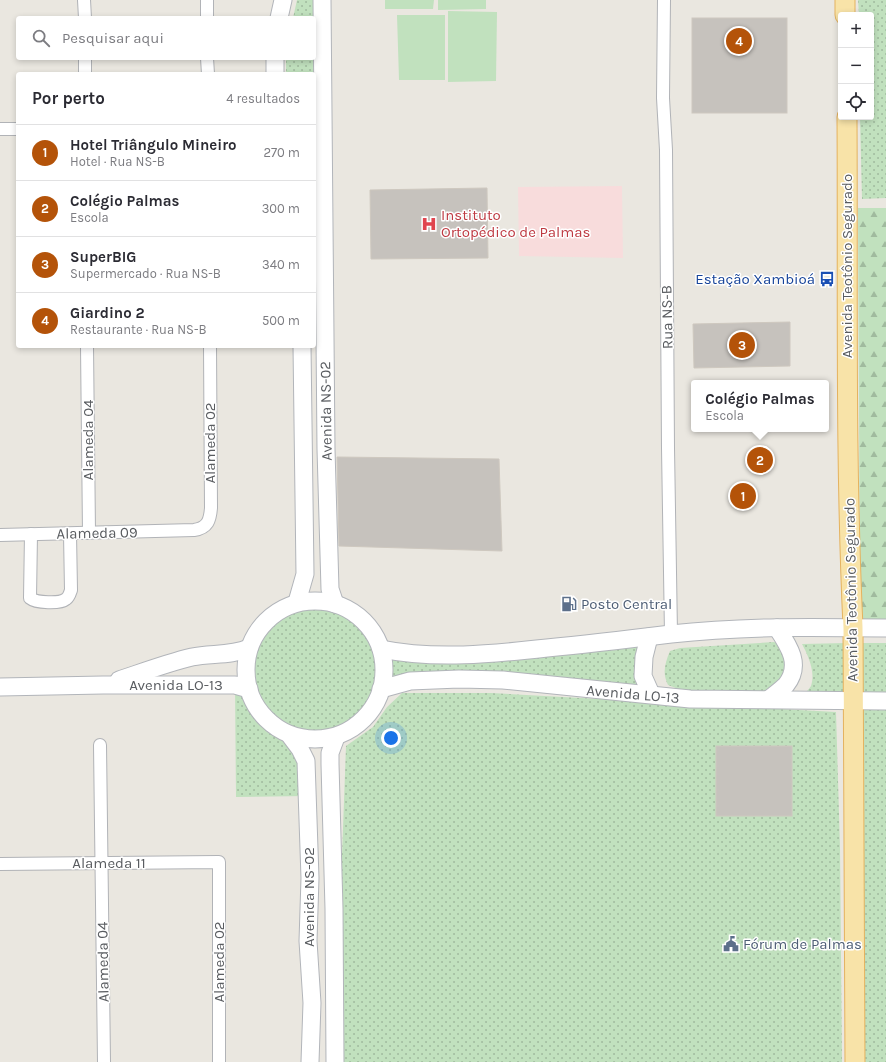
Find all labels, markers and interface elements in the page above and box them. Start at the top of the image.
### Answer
map controls [838,12,874,120]
button: + [838,12,874,48]
search box [16,16,316,60]
pin: 4 [726,26,752,56]
icon: search [30,27,52,49]
text: Pesquisar aqui [62,29,164,47]
button: − [838,48,874,84]
button: locate [838,84,874,120]
text: Por perto [32,88,105,108]
text: 4 resultados [226,91,300,106]
text: Hotel Triângulo Mineiro [70,136,237,154]
text: 1 [43,145,47,160]
text: 270 m [263,145,300,160]
text: Hotel · Rua NS-B [70,154,165,169]
street label: Avenida Teotônio Segurado [838,174,856,358]
text: Colégio Palmas [70,192,179,210]
text: 2 [41,201,49,216]
text: 300 m [262,201,300,216]
place label: Instituto Ortopédico de Palmas [441,206,590,241]
text: Escola [70,210,109,225]
hospital icon: Instituto Ortopédico de Palmas [420,215,438,233]
text: SuperBIG [70,248,136,266]
text: 3 [41,257,49,272]
text: 340 m [262,257,300,272]
text: Supermercado · Rua NS-B [70,266,221,281]
place label: Estação Xambioá [695,270,815,288]
bus stop icon: Estação Xambioá [818,270,836,288]
street label: Rua NS-B [657,285,677,349]
text: Giardino 2 [70,304,145,322]
text: 4 [41,313,49,328]
text: 500 m [262,313,300,328]
text: Restaurante · Rua NS-B [70,322,207,337]
pin: 3 [729,330,755,360]
street label: Avenida NS-02 [316,361,336,461]
popup [691,380,829,432]
text: Colégio Palmas [705,390,815,408]
street label: Alameda 04 [79,399,97,480]
street label: Alameda 02 [201,402,219,484]
text: Escola [705,408,744,423]
pin: 2 [747,445,773,475]
pin: 1 [730,481,756,511]
street label: Avenida Teotônio Segurado [840,498,862,682]
street label: Alameda 09 [56,523,138,543]
fuel station icon: Posto Central [560,595,578,613]
place label: Posto Central [581,595,672,613]
street label: Avenida LO-13 [129,676,223,694]
street label: Avenida LO-13 [586,681,680,707]
your location [381,728,401,748]
street label: Avenida NS-02 [300,847,318,947]
street label: Alameda 11 [72,854,146,872]
street label: Alameda 04 [93,921,113,1003]
street label: Alameda 02 [210,921,228,1003]
public building icon: Fórum de Palmas [722,935,740,953]
place label: Fórum de Palmas [743,935,862,953]

